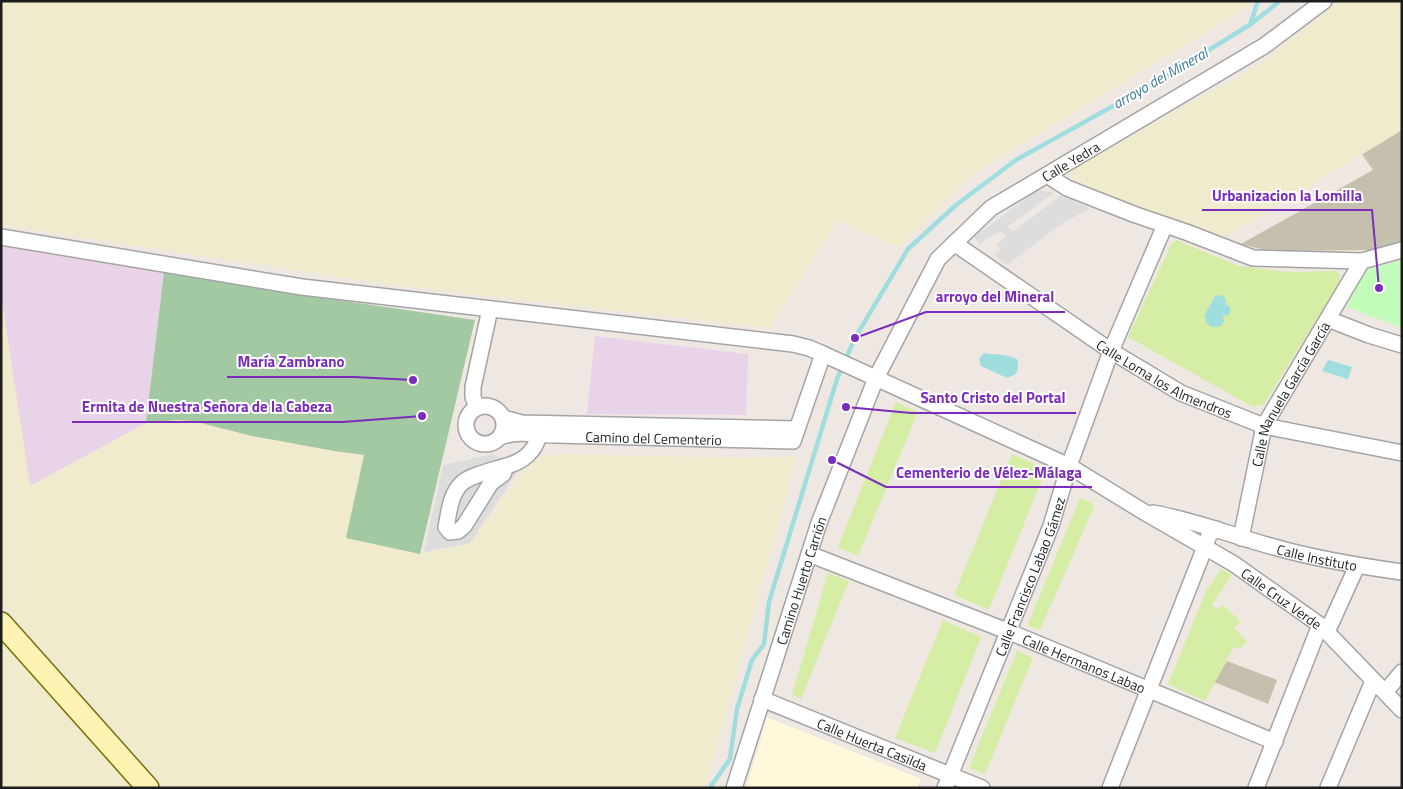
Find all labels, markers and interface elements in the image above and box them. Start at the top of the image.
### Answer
water label: arroyo del Mineral [1108,40,1214,115]
street label: Calle Yedra [1037,136,1103,186]
callout: Urbanizacion la Lomilla [1202,180,1372,210]
text: Urbanizacion la Lomilla [1212,184,1362,207]
callout: arroyo del Mineral [926,282,1065,312]
text: arroyo del Mineral [936,285,1054,308]
street label: Calle Manuela García García [1245,317,1335,468]
street label: Calle Loma los Almendros [1092,334,1236,423]
callout: María Zambrano [227,347,354,377]
text: María Zambrano [238,350,344,373]
callout: Santo Cristo del Portal [911,383,1076,413]
text: Santo Cristo del Portal [920,386,1066,409]
callout: Ermita de Nuestra Señora de la Cabeza [72,392,343,422]
text: Ermita de Nuestra Señora de la Cabeza [82,395,332,418]
street label: Camino del Cementerio [585,425,722,450]
callout: Cementerio de Vélez-Málaga [886,457,1092,487]
text: Cementerio de Vélez-Málaga [896,461,1082,484]
street label: Calle Francisco Labao Gámez [989,494,1070,659]
street label: Camino Huerto Carrión [770,513,831,647]
street label: Calle Instituto [1275,538,1359,576]
street label: Calle Cruz Verde [1237,562,1326,634]
street label: Calle Hermanos Labao [1019,628,1149,698]
street label: Calle Huerta Casilda [814,712,930,775]

